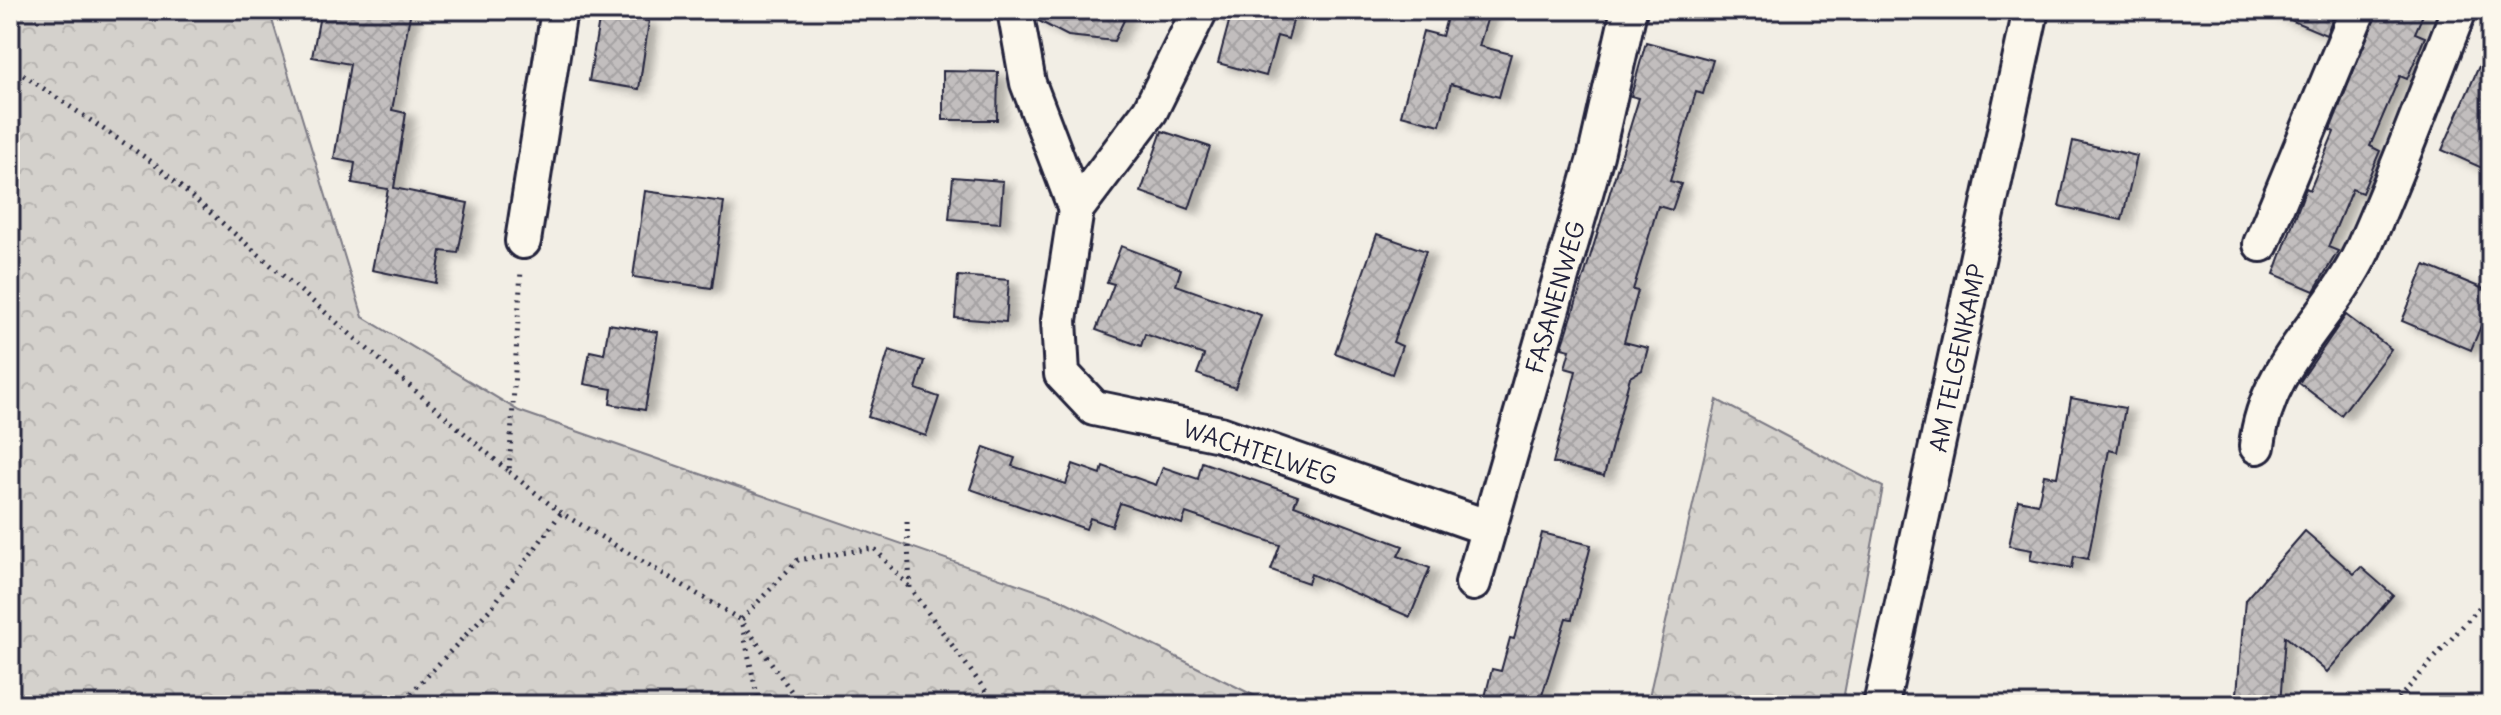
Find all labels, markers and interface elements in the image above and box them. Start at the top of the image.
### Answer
street label: FASANENWEG [1519,217,1591,377]
street label: AM TELGENKAMP [1922,261,1992,455]
street label: WACHTELWEG [1179,413,1341,491]

